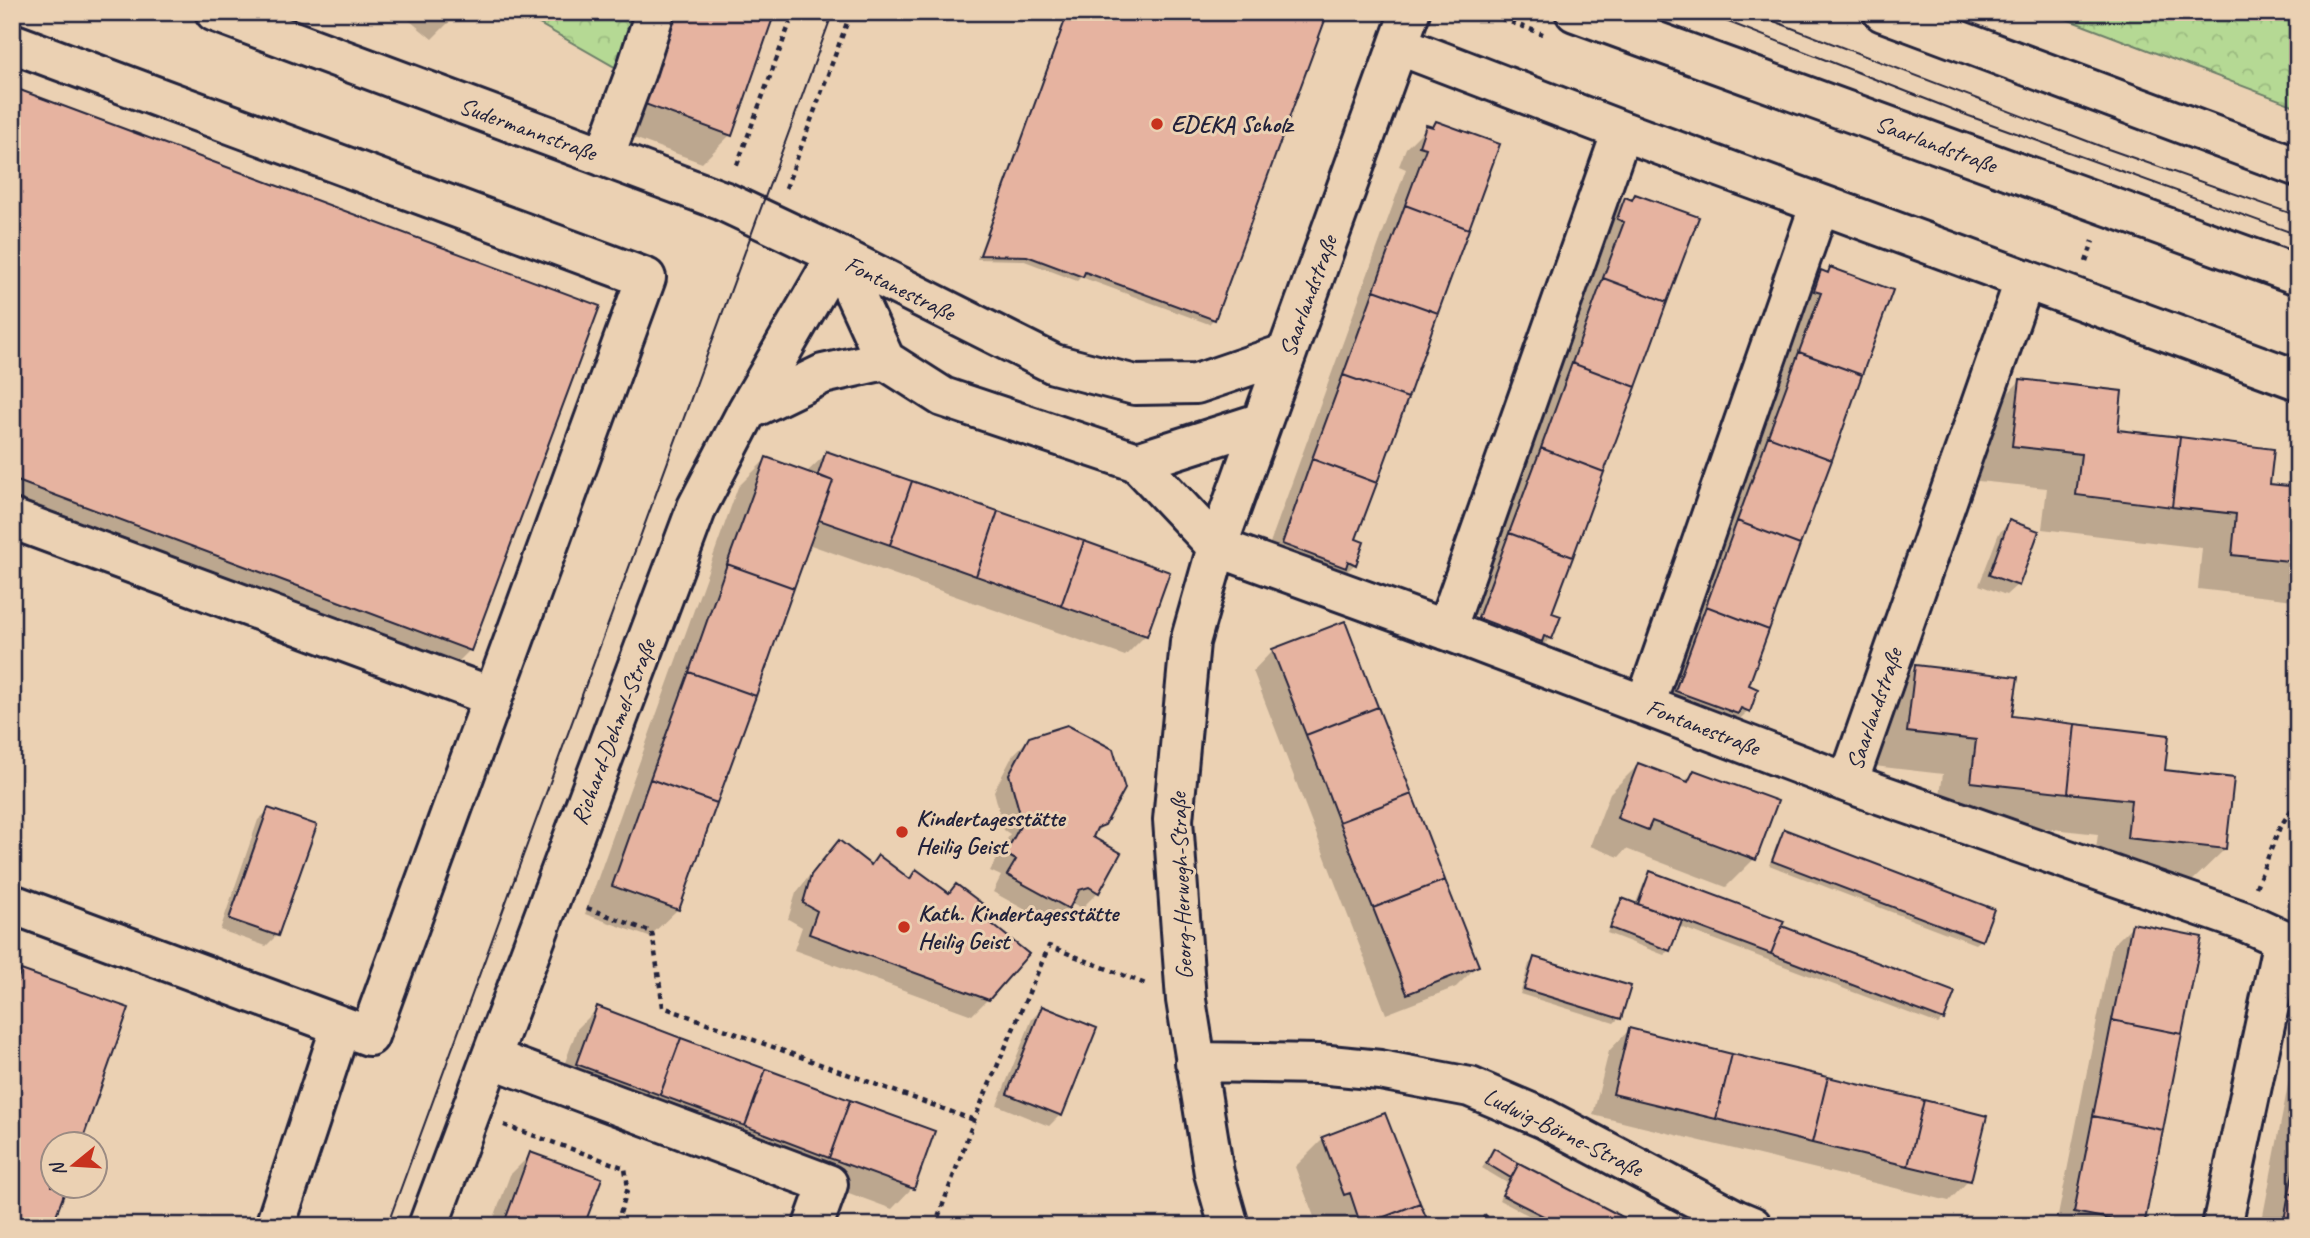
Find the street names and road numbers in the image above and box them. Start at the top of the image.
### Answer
street label: Sudermannstraße [455,90,603,168]
street label: Saarlandstraße [1871,108,2003,181]
street label: Saarlandstraße [1272,229,1345,361]
street label: Fontanestraße [840,249,962,328]
street label: Richard-Dehmel-Straße [564,633,663,829]
street label: Saarlandstraße [1839,642,1910,774]
street label: Fontanestraße [1642,692,1766,763]
street label: Georg-Herwegh-Straße [1163,790,1199,980]
street label: Ludwig-Börne-Straße [1478,1081,1649,1184]

